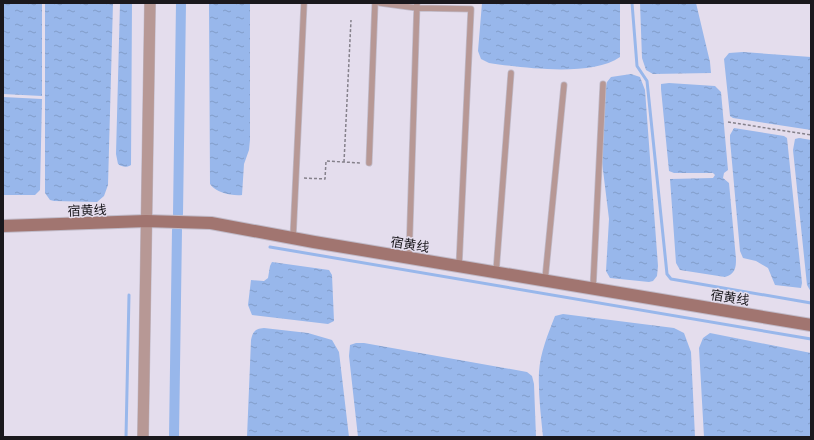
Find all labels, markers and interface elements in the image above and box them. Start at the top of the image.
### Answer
street label: 宿黄线 [67,201,107,220]
street label: 宿黄线 [389,233,431,256]
street label: 宿黄线 [709,286,751,309]

